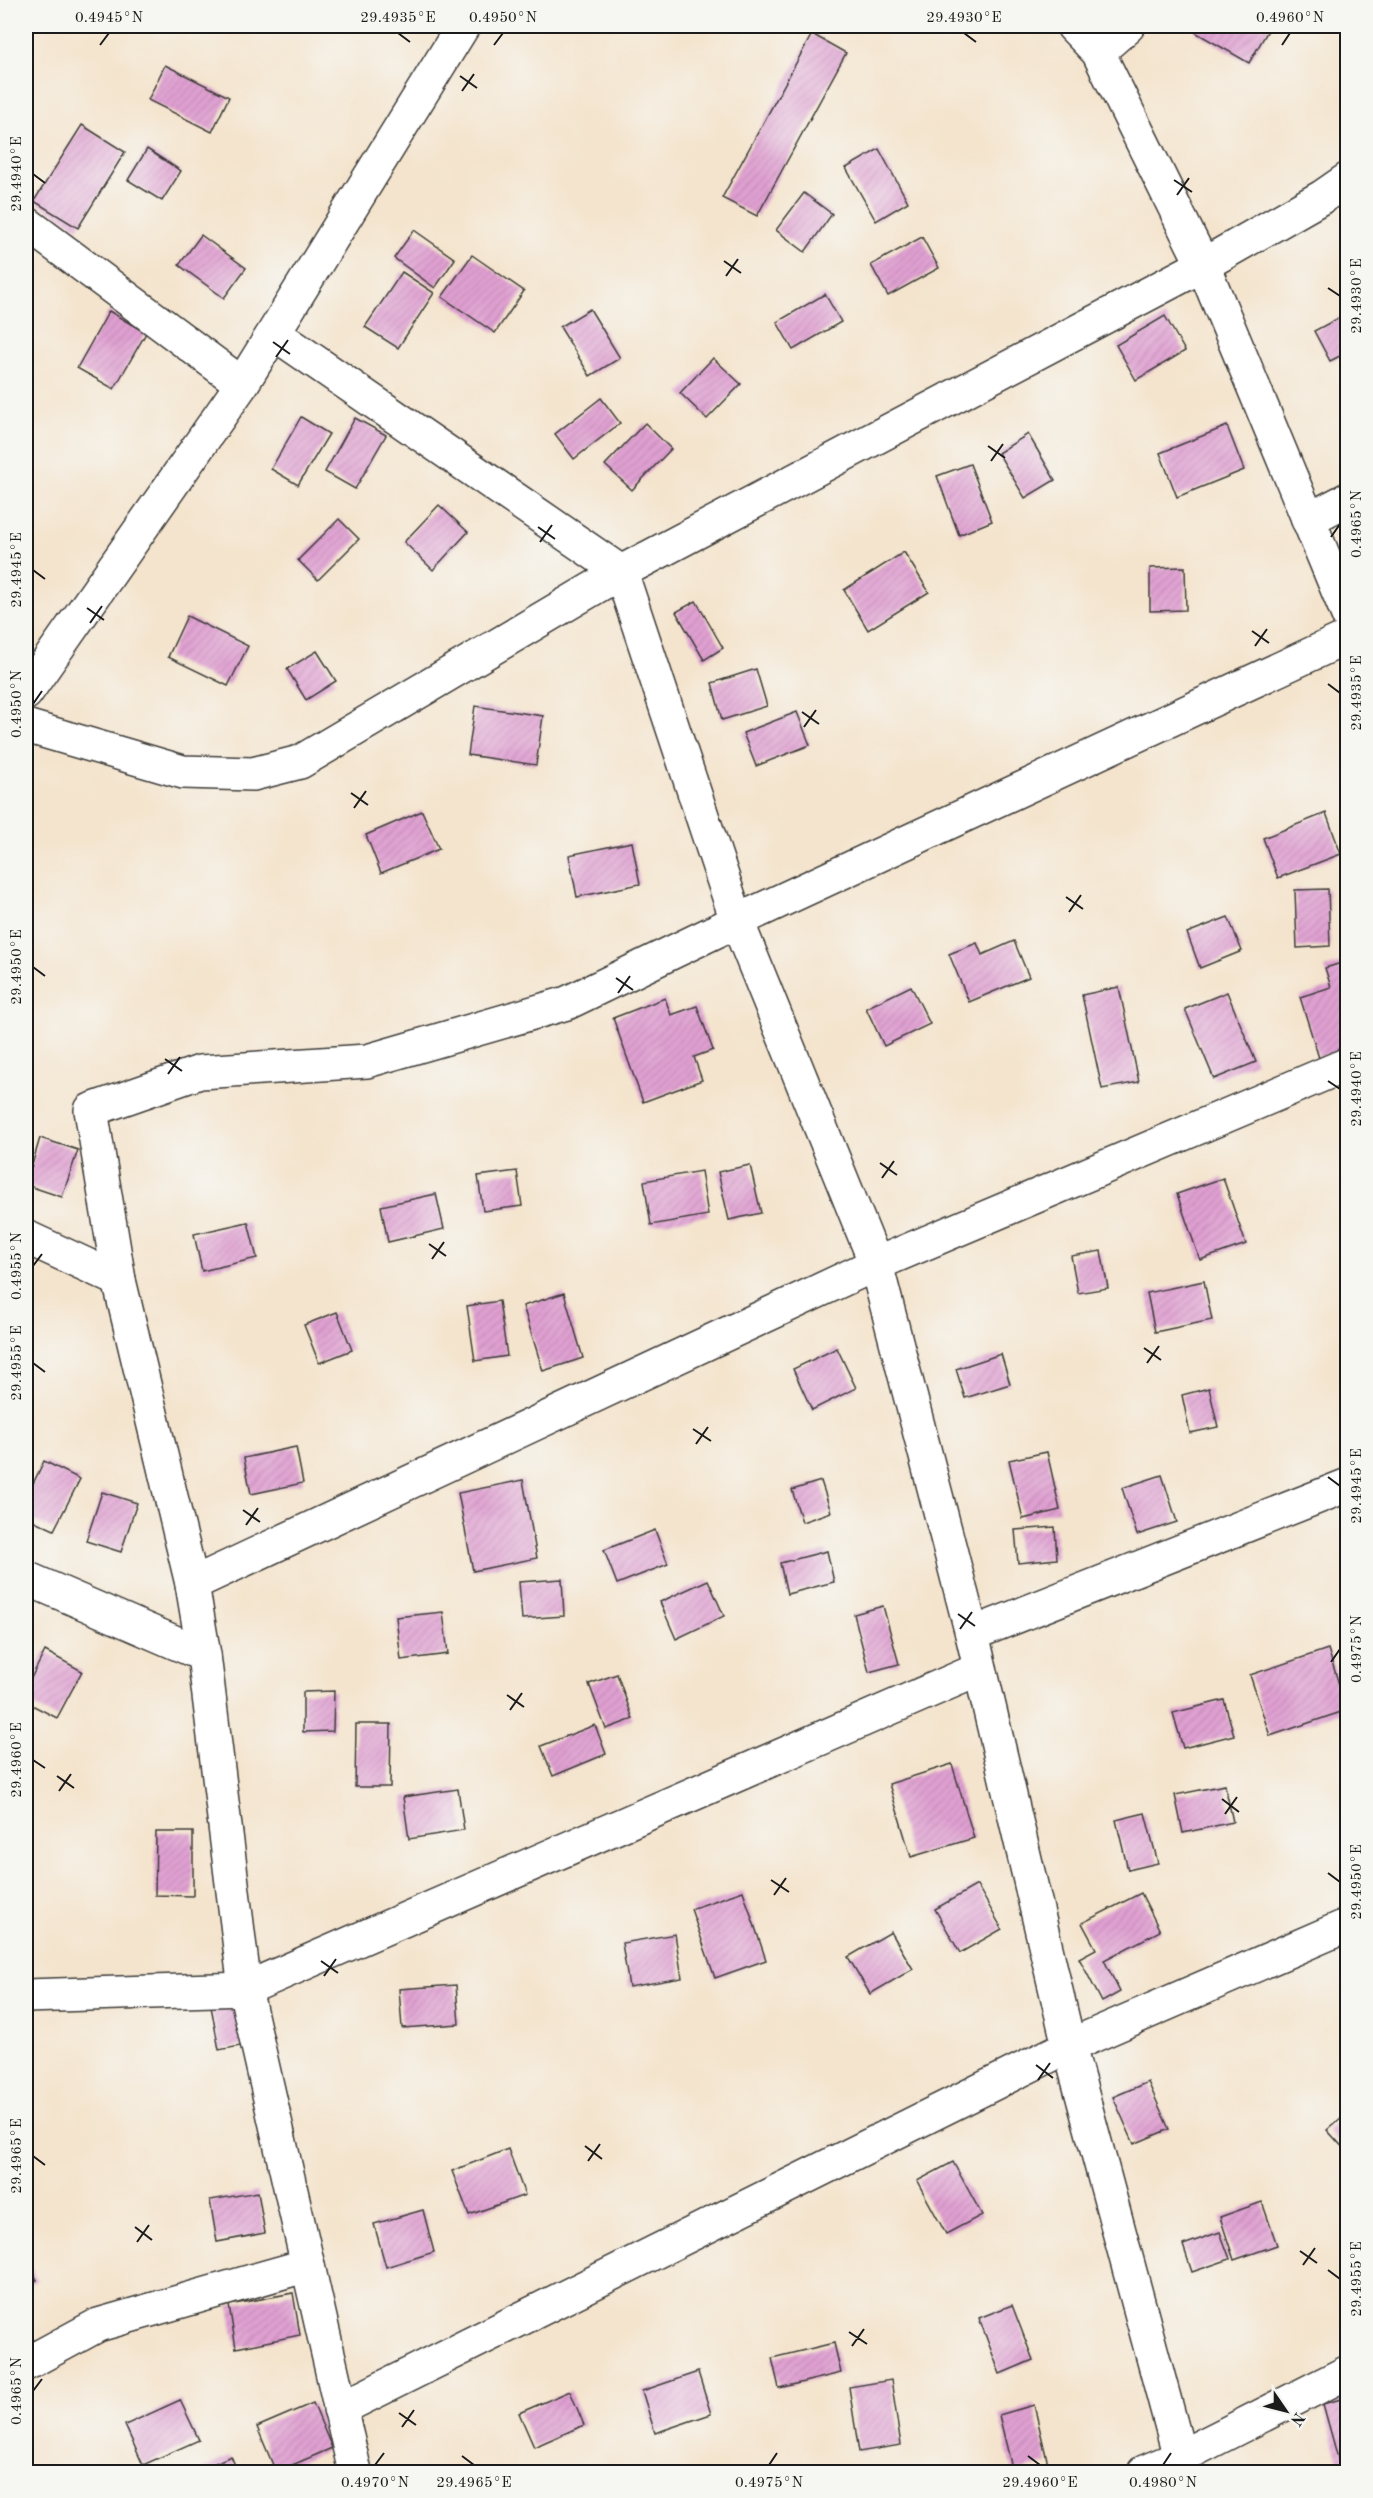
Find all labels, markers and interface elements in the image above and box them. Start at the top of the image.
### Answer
text: 0.4945°N [75,11,143,26]
text: 29.4935°E [360,11,436,26]
text: 0.4950°N [469,11,537,26]
text: 29.4930°E [926,11,1002,26]
text: 0.4960°N [1256,11,1324,26]
text: 29.4940°E [10,136,25,212]
text: 29.4930°E [1350,258,1365,334]
text: 0.4965°N [1350,490,1365,558]
text: 29.4945°E [10,532,25,608]
text: 29.4935°E [1350,655,1365,731]
text: 0.4950°N [10,670,25,738]
text: 29.4950°E [10,929,25,1005]
text: 29.4940°E [1350,1051,1365,1127]
text: 0.4955°N [10,1232,25,1300]
text: 29.4955°E [10,1325,25,1401]
text: 29.4945°E [1350,1448,1365,1524]
text: 0.4975°N [1350,1615,1365,1683]
text: 29.4960°E [10,1722,25,1798]
text: 29.4950°E [1350,1844,1365,1920]
text: 29.4965°E [10,2118,25,2194]
text: 29.4955°E [1350,2241,1365,2317]
text: 0.4965°N [10,2357,25,2425]
north arrow [1256,2381,1316,2441]
text: N [1286,2409,1307,2429]
text: 0.4970°N [341,2476,409,2491]
text: 29.4965°E [436,2476,512,2491]
text: 0.4975°N [735,2476,803,2491]
text: 29.4960°E [1002,2476,1078,2491]
text: 0.4980°N [1129,2476,1197,2491]

